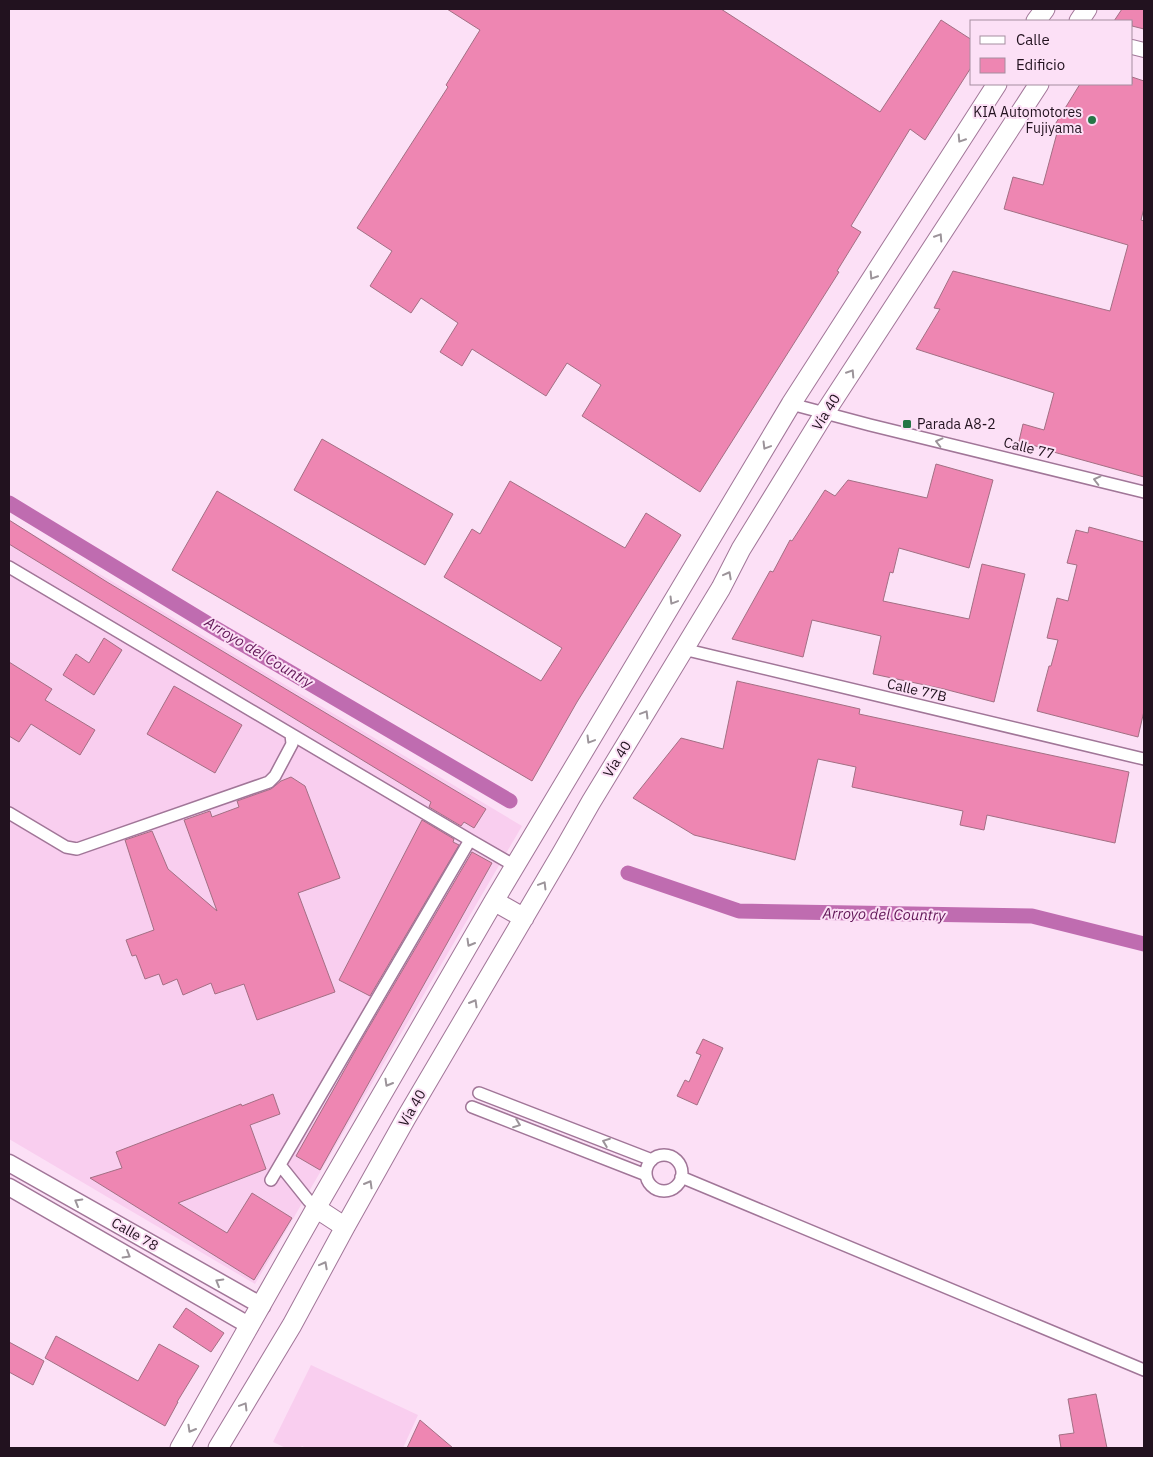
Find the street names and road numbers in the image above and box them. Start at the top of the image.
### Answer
street label: Vía 40 [808,390,844,434]
street label: Calle 77 [1002,433,1056,463]
street label: Calle 77B [885,674,949,706]
street label: Vía 40 [599,737,635,781]
street label: Vía 40 [394,1086,430,1130]
street label: Calle 78 [108,1213,162,1255]

